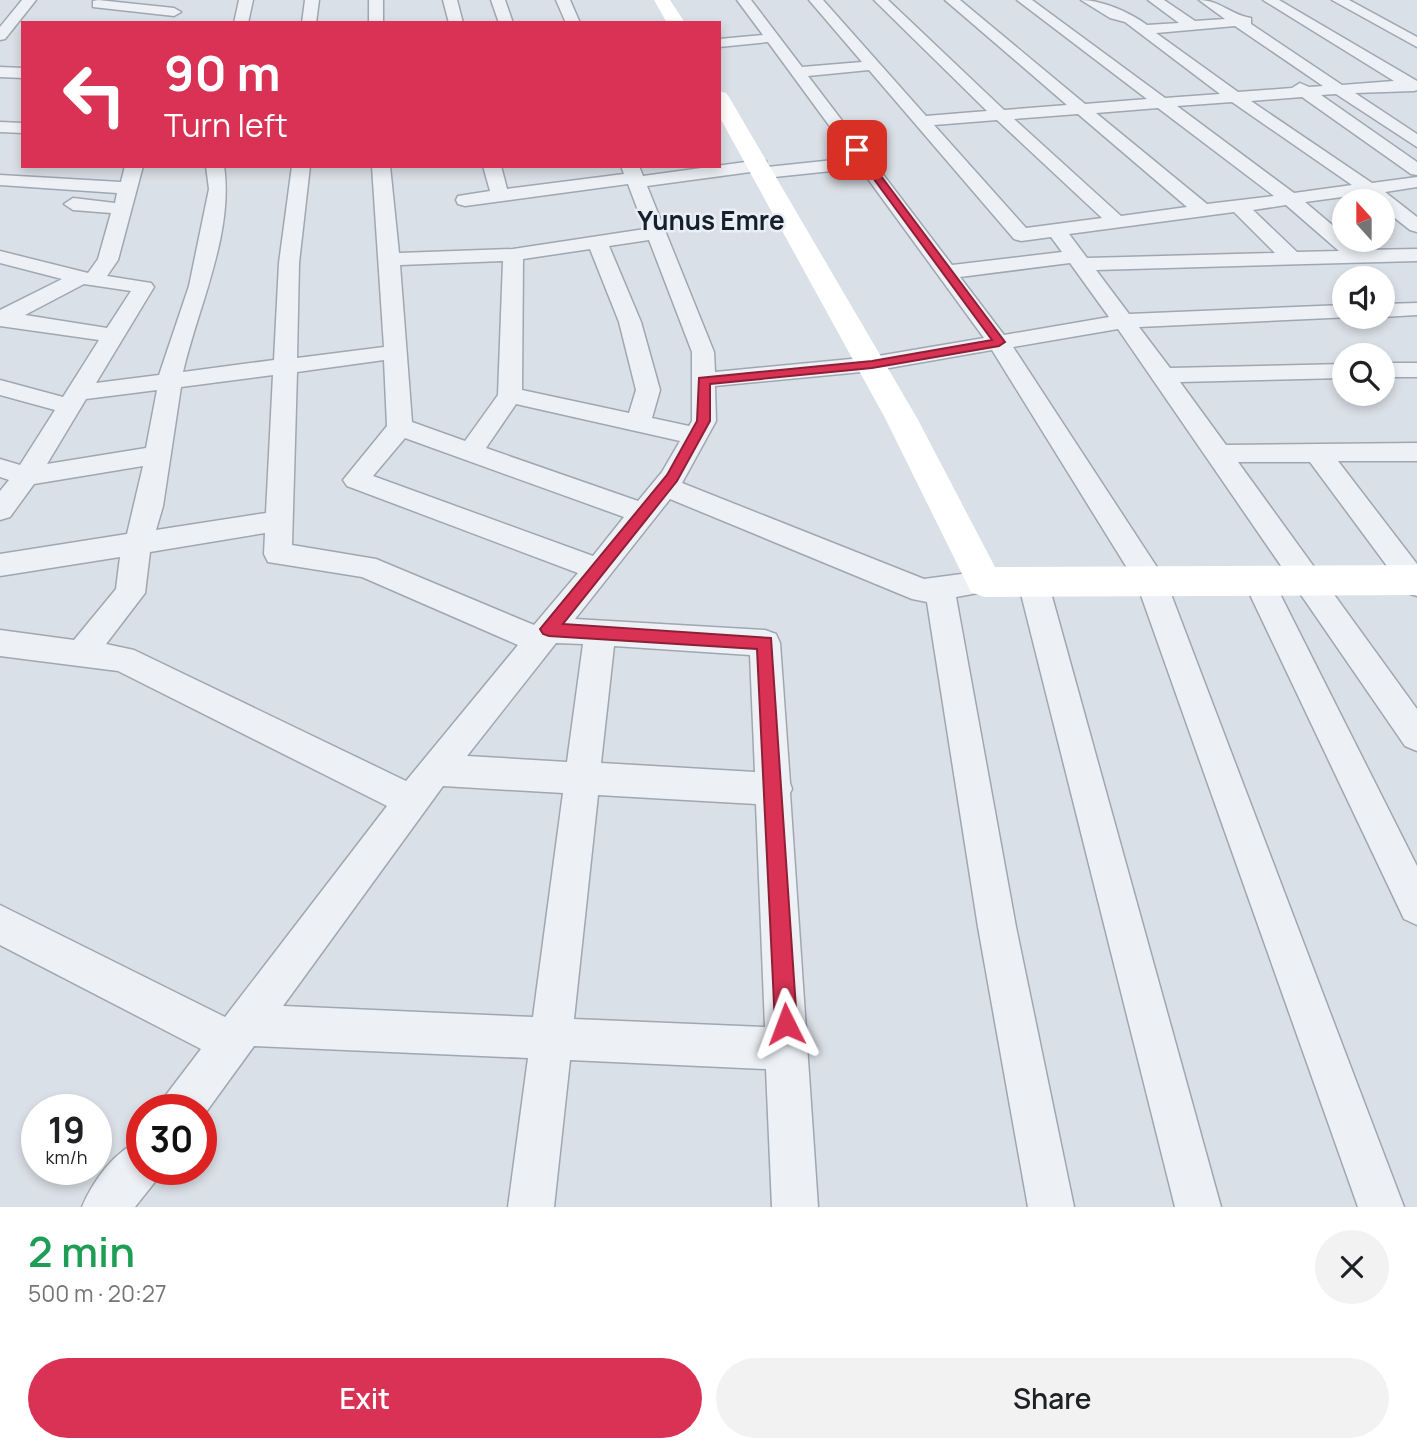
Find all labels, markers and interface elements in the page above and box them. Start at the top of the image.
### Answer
text: 90 m [164,39,281,106]
icon: left [49,49,140,140]
text: Turn left [164,103,288,147]
pin [827,120,887,180]
icon: arrive [838,131,876,169]
north arrow [1332,189,1395,252]
map controls [1332,189,1395,406]
district label: Yunus Emre [637,202,785,238]
button: sound [1332,266,1395,329]
button: search [1332,343,1395,406]
position arrow [749,987,823,1061]
speed limit sign: 30 [126,1094,217,1185]
text: 19 [48,1106,85,1154]
text: km/h [46,1145,87,1169]
text: 2 min [28,1222,135,1280]
button: close [1315,1230,1389,1304]
text: 500 m · 20:27 [28,1277,167,1309]
button: Exit [28,1358,702,1438]
button: Share [716,1358,1389,1438]

